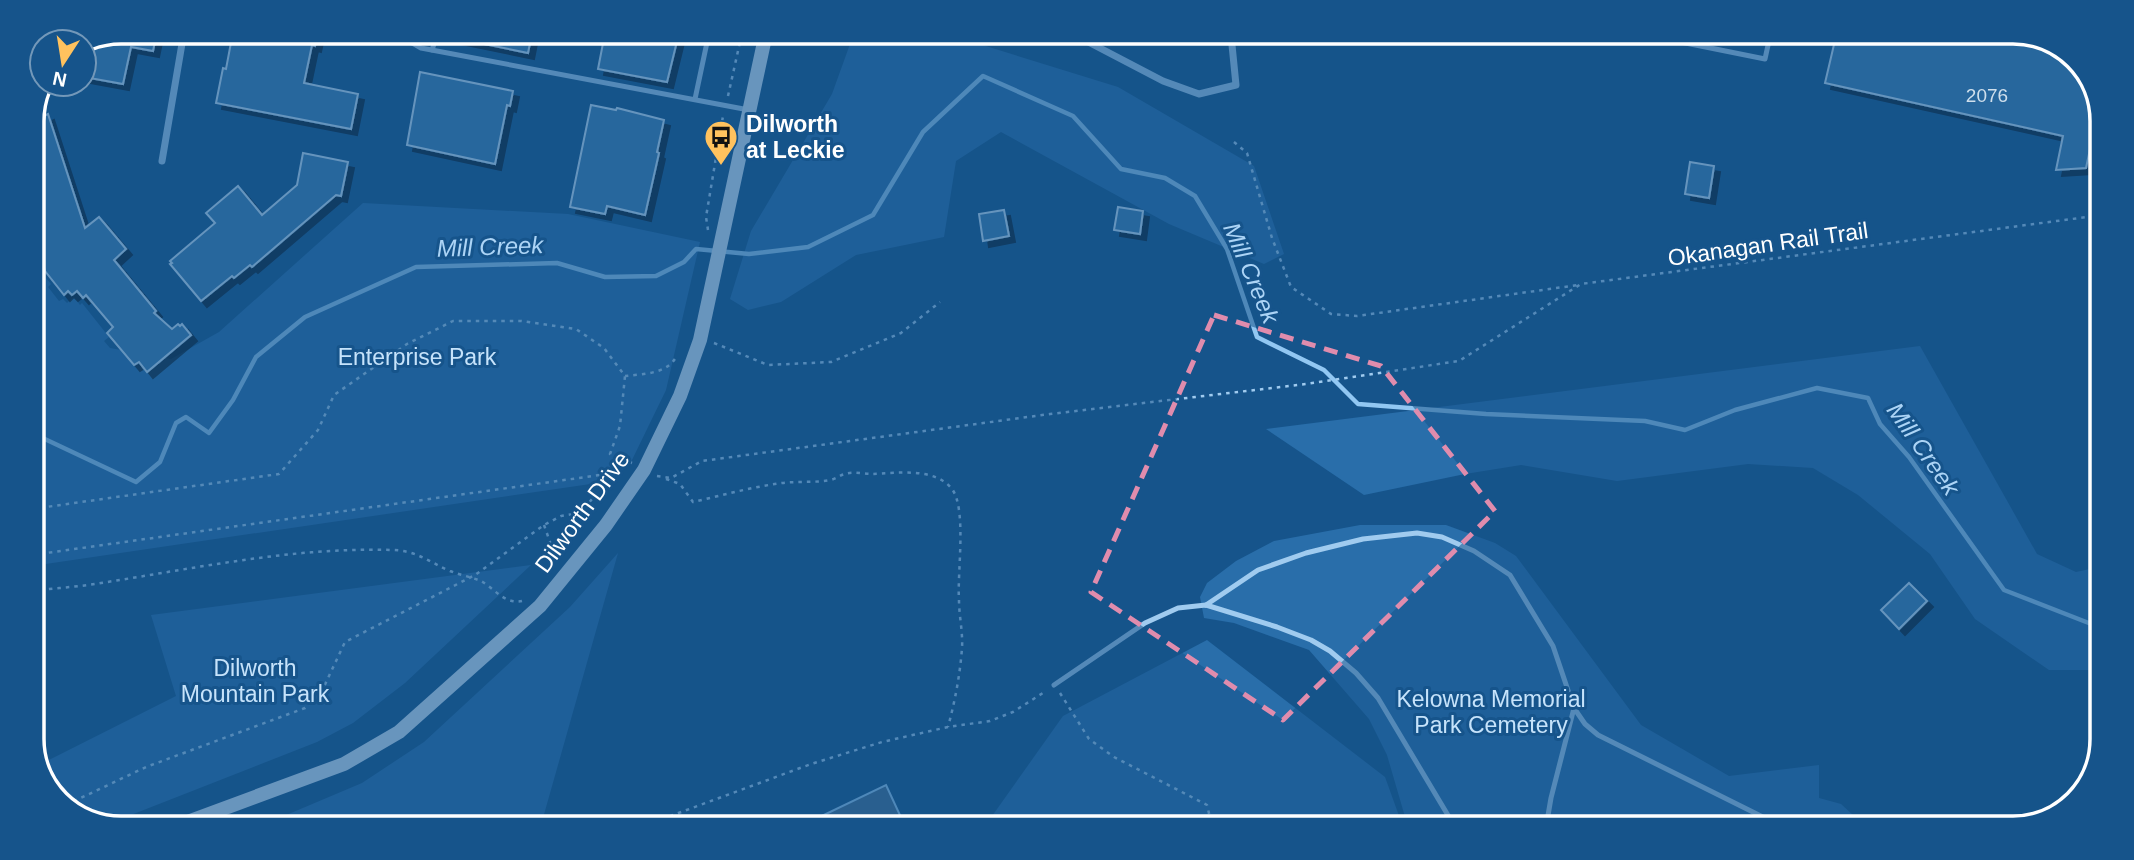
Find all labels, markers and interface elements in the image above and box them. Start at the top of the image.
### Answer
north arrow [28,28,98,98]
text: N [51,67,68,91]
house number: 2076 [1966,85,2008,106]
place label: Dilworth at Leckie [746,111,844,163]
bus stop icon: Dilworth at Leckie [702,118,740,167]
street label: Okanagan Rail Trail [1666,217,1870,271]
water label: Mill Creek [1218,218,1286,329]
water label: Mill Creek [436,231,546,262]
park label: Enterprise Park [338,344,497,370]
water label: Mill Creek [1882,397,1966,502]
street label: Dilworth Drive [529,446,635,578]
park label: Dilworth Mountain Park [181,655,330,707]
park label: Kelowna Memorial Park Cemetery [1396,686,1586,738]

